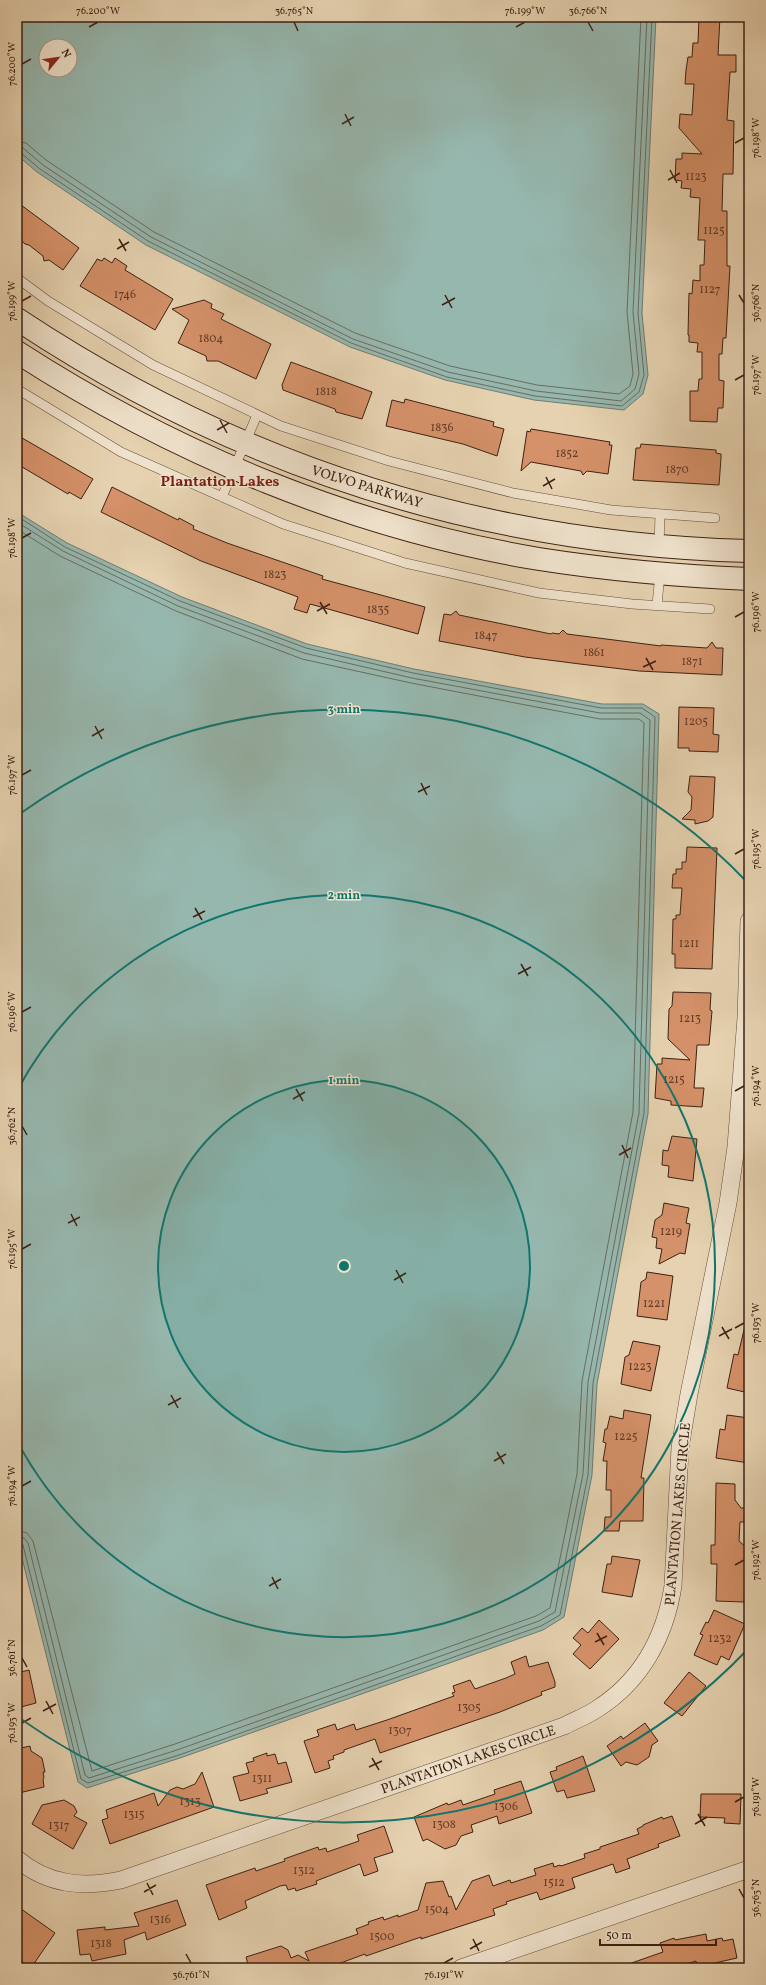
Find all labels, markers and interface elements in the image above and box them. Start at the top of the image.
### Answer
text: 76.200°W [76,4,120,18]
text: 36.765°N [275,4,314,18]
text: 76.199°W [505,4,545,18]
text: 36.766°N [569,4,608,18]
north arrow [38,38,78,78]
text: 76.200°W [5,42,19,86]
text: N [57,47,74,61]
text: 76.198°W [749,118,763,158]
house number: 1123 [685,169,707,185]
house number: 1125 [703,223,725,239]
text: 76.199°W [5,281,19,321]
house number: 1127 [699,282,721,298]
text: 36.766°N [749,283,763,322]
house number: 1746 [114,287,136,303]
house number: 1804 [199,331,223,347]
text: 76.197°W [749,355,763,395]
house number: 1818 [315,384,337,400]
house number: 1836 [431,420,453,436]
house number: 1852 [556,446,578,462]
street label: VOLVO PARKWAY [309,462,425,513]
house number: 1870 [665,462,689,478]
district label: Plantation Lakes [160,472,280,493]
text: 76.198°W [5,518,19,558]
house number: 1823 [264,567,287,583]
text: 76.196°W [749,591,763,633]
house number: 1835 [367,602,390,618]
house number: 1847 [474,628,498,644]
house number: 1861 [583,645,605,661]
house number: 1871 [681,654,703,670]
text: 3 min [328,702,360,718]
house number: 1205 [684,714,708,730]
text: 76.197°W [5,755,19,795]
text: 76.195°W [749,829,763,869]
text: 2 min [328,888,360,904]
house number: 1211 [679,936,699,952]
text: 76.196°W [5,991,19,1033]
house number: 1213 [679,1011,701,1027]
text: 76.194°W [749,1065,763,1107]
house number: 1215 [663,1072,685,1088]
text: 1 min [329,1073,360,1089]
text: 36.762°N [5,1106,19,1145]
house number: 1219 [660,1224,682,1240]
text: 76.195°W [5,1229,19,1269]
centre of rings [337,1259,351,1273]
house number: 1221 [643,1296,665,1312]
text: 76.193°W [749,1303,763,1343]
house number: 1223 [628,1359,652,1375]
street label: PLANTATION LAKES CIRCLE [661,1422,696,1606]
house number: 1225 [614,1429,638,1445]
text: 76.194°W [5,1465,19,1507]
text: 76.192°W [749,1540,763,1580]
house number: 1232 [708,1631,732,1647]
text: 36.761°N [5,1639,19,1677]
house number: 1305 [457,1700,481,1716]
text: 76.193°W [5,1703,19,1743]
street label: PLANTATION LAKES CIRCLE [379,1722,558,1799]
house number: 1307 [388,1723,412,1739]
house number: 1311 [252,1771,272,1787]
text: 76.191°W [749,1777,763,1817]
house number: 1313 [179,1794,201,1810]
house number: 1306 [494,1799,518,1815]
house number: 1315 [123,1807,145,1823]
house number: 1308 [432,1817,456,1833]
house number: 1317 [48,1818,70,1834]
house number: 1312 [293,1863,315,1879]
house number: 1512 [543,1875,565,1891]
text: 36.763°N [749,1878,763,1917]
house number: 1504 [425,1902,449,1918]
house number: 1316 [149,1912,171,1928]
scale bar [600,1921,716,1947]
text: 50 m [606,1928,632,1944]
house number: 1500 [370,1929,394,1945]
house number: 1318 [90,1936,112,1952]
text: 36.761°N [172,1968,210,1982]
text: 76.191°W [424,1968,464,1982]

